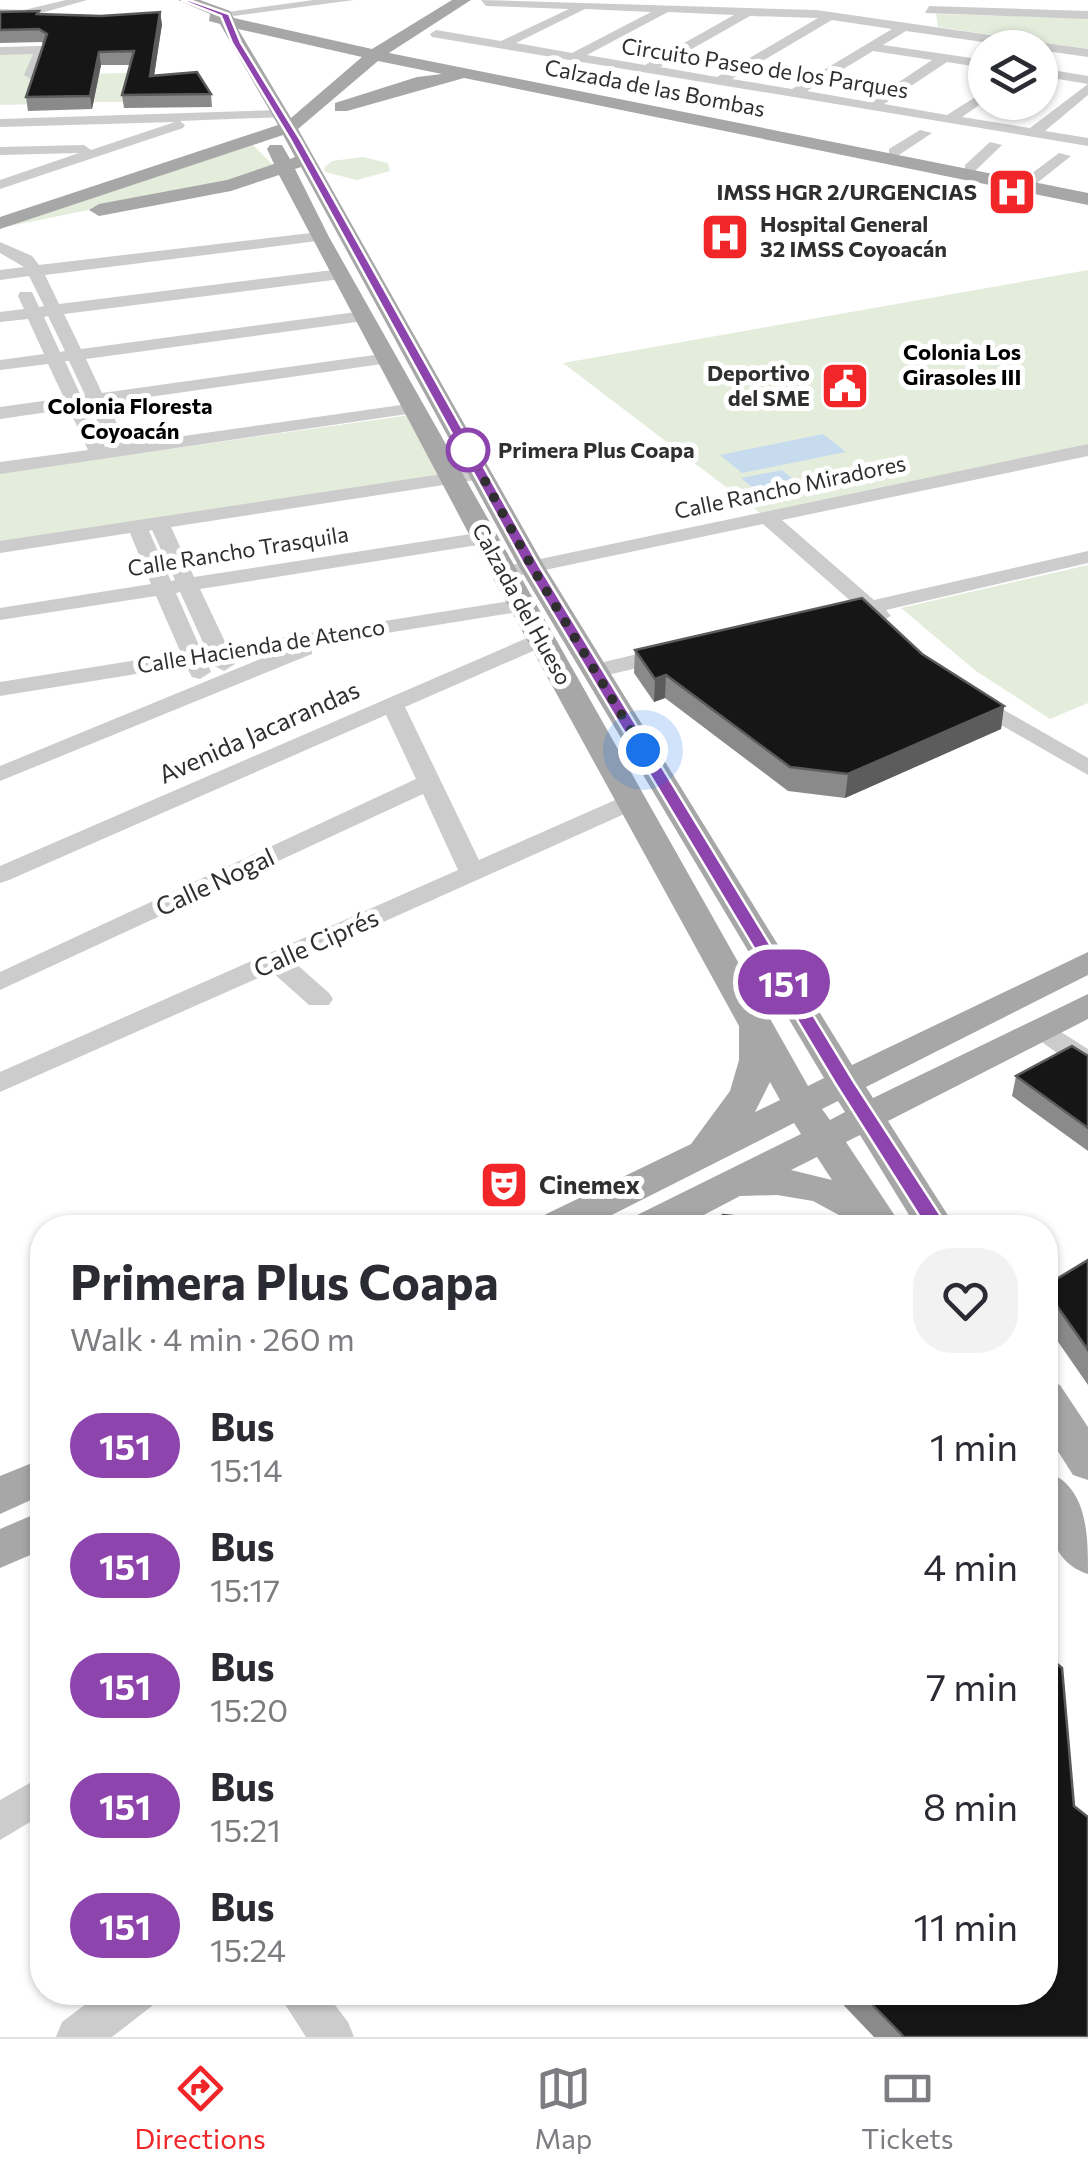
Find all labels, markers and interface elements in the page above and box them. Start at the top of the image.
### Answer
map controls [968,30,1058,120]
button: layers [968,30,1058,120]
street label: Circuito Paseo de los Parques [620,31,911,104]
street label: Calzada de las Bombas [543,53,768,122]
hospital icon: IMSS HGR 2/URGENCIAS [986,166,1038,218]
place label: IMSS HGR 2/URGENCIAS [716,178,977,205]
place label: Hospital General 32 IMSS Coyoacán [760,210,947,262]
hospital icon: Hospital General 32 IMSS Coyoacán [699,211,751,263]
district label: Colonia Los Girasoles III [903,338,1021,390]
place label: Deportivo del SME [707,359,810,411]
public building icon: Deportivo del SME [819,360,871,412]
district label: Colonia Floresta Coyoacán [47,392,213,444]
marker: Primera Plus Coapa [447,429,489,471]
place label: Primera Plus Coapa [498,436,695,463]
street label: Calle Rancho Miradores [672,449,908,524]
street label: Calzada del Hueso [467,518,578,689]
street label: Calle Rancho Trasquila [125,520,350,581]
street label: Calle Hacienda de Atenco [135,613,387,678]
street label: Avenida Jacarandas [153,673,364,789]
your location [618,725,668,775]
street label: Calle Nogal [150,841,279,922]
street label: Calle Ciprés [249,901,383,983]
line badge: 151 [726,950,842,1014]
text: 151 [758,961,810,1004]
theatre icon: Cinemex [478,1159,530,1211]
place label: Cinemex [539,1169,640,1199]
button: heart [913,1248,1018,1353]
text: Primera Plus Coapa [70,1251,499,1310]
text: Walk · 4 min · 260 m [70,1318,355,1358]
text: Bus [210,1402,275,1449]
text: 1 min [930,1422,1018,1469]
text: 151 [99,1424,151,1467]
text: 15:14 [210,1449,283,1489]
text: Bus [210,1522,275,1569]
text: 4 min [923,1542,1018,1589]
text: 151 [99,1544,151,1587]
text: 15:17 [210,1569,280,1609]
text: Bus [210,1642,275,1689]
text: 7 min [926,1662,1018,1709]
text: 151 [99,1664,151,1707]
text: 15:20 [210,1689,288,1729]
text: Bus [210,1762,275,1809]
text: 8 min [923,1782,1018,1829]
text: 151 [99,1784,151,1827]
text: 15:21 [210,1809,281,1849]
text: Bus [210,1882,275,1929]
text: 11 min [914,1902,1018,1949]
text: 151 [99,1904,151,1947]
text: 15:24 [210,1929,286,1969]
tab: Directions [134,2061,266,2155]
tab: Map [535,2061,592,2155]
tab: Tickets [861,2061,954,2155]

